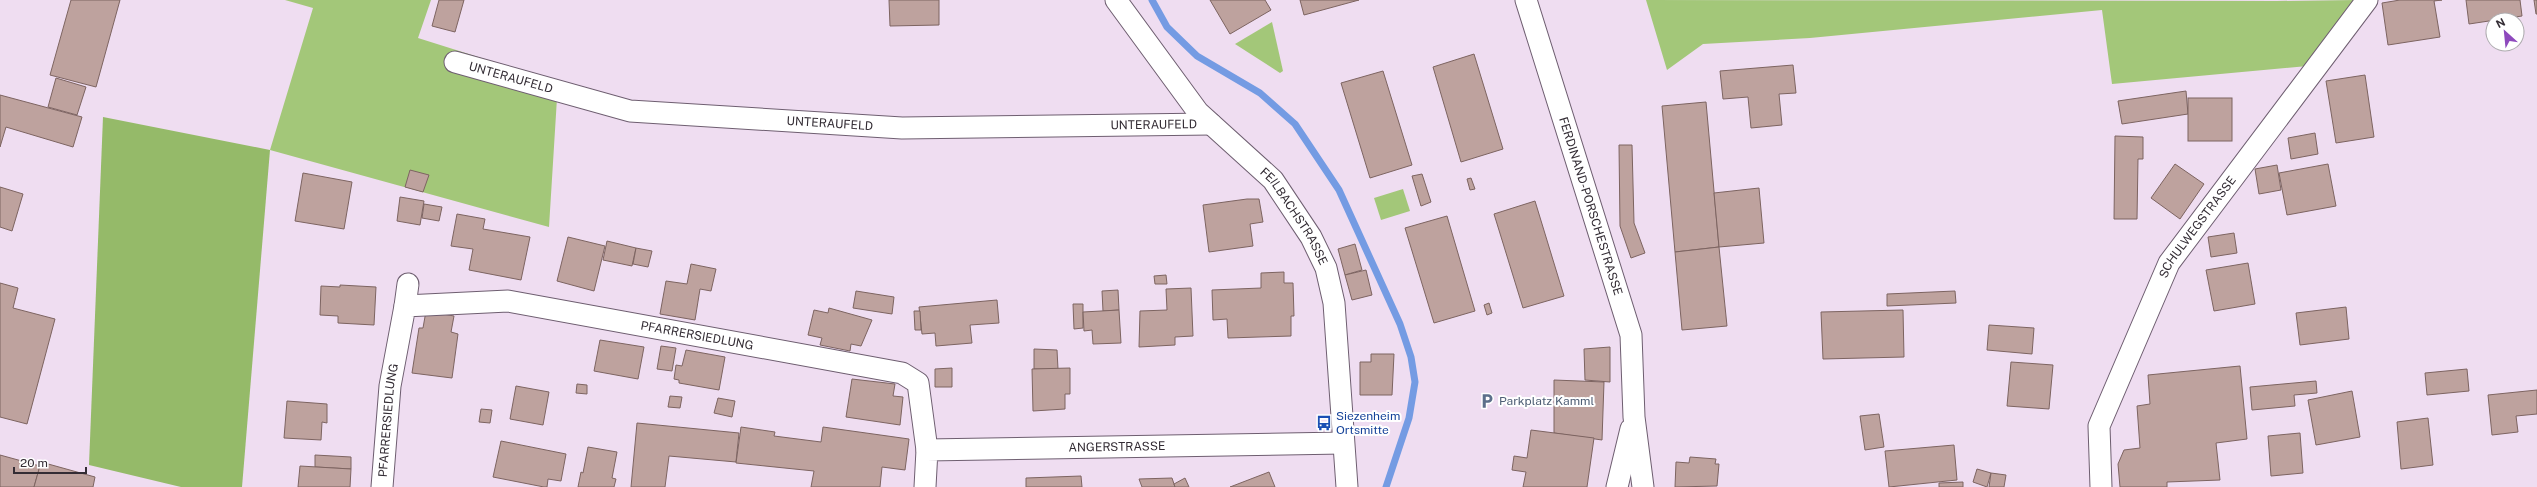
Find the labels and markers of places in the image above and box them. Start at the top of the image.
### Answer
parking icon: Parkplatz Kamml [1478,392,1496,410]
place label: Parkplatz Kamml [1499,394,1594,408]
place label: Siezenheim Ortsmitte [1336,409,1400,437]
bus stop icon: Siezenheim Ortsmitte [1315,414,1333,432]

